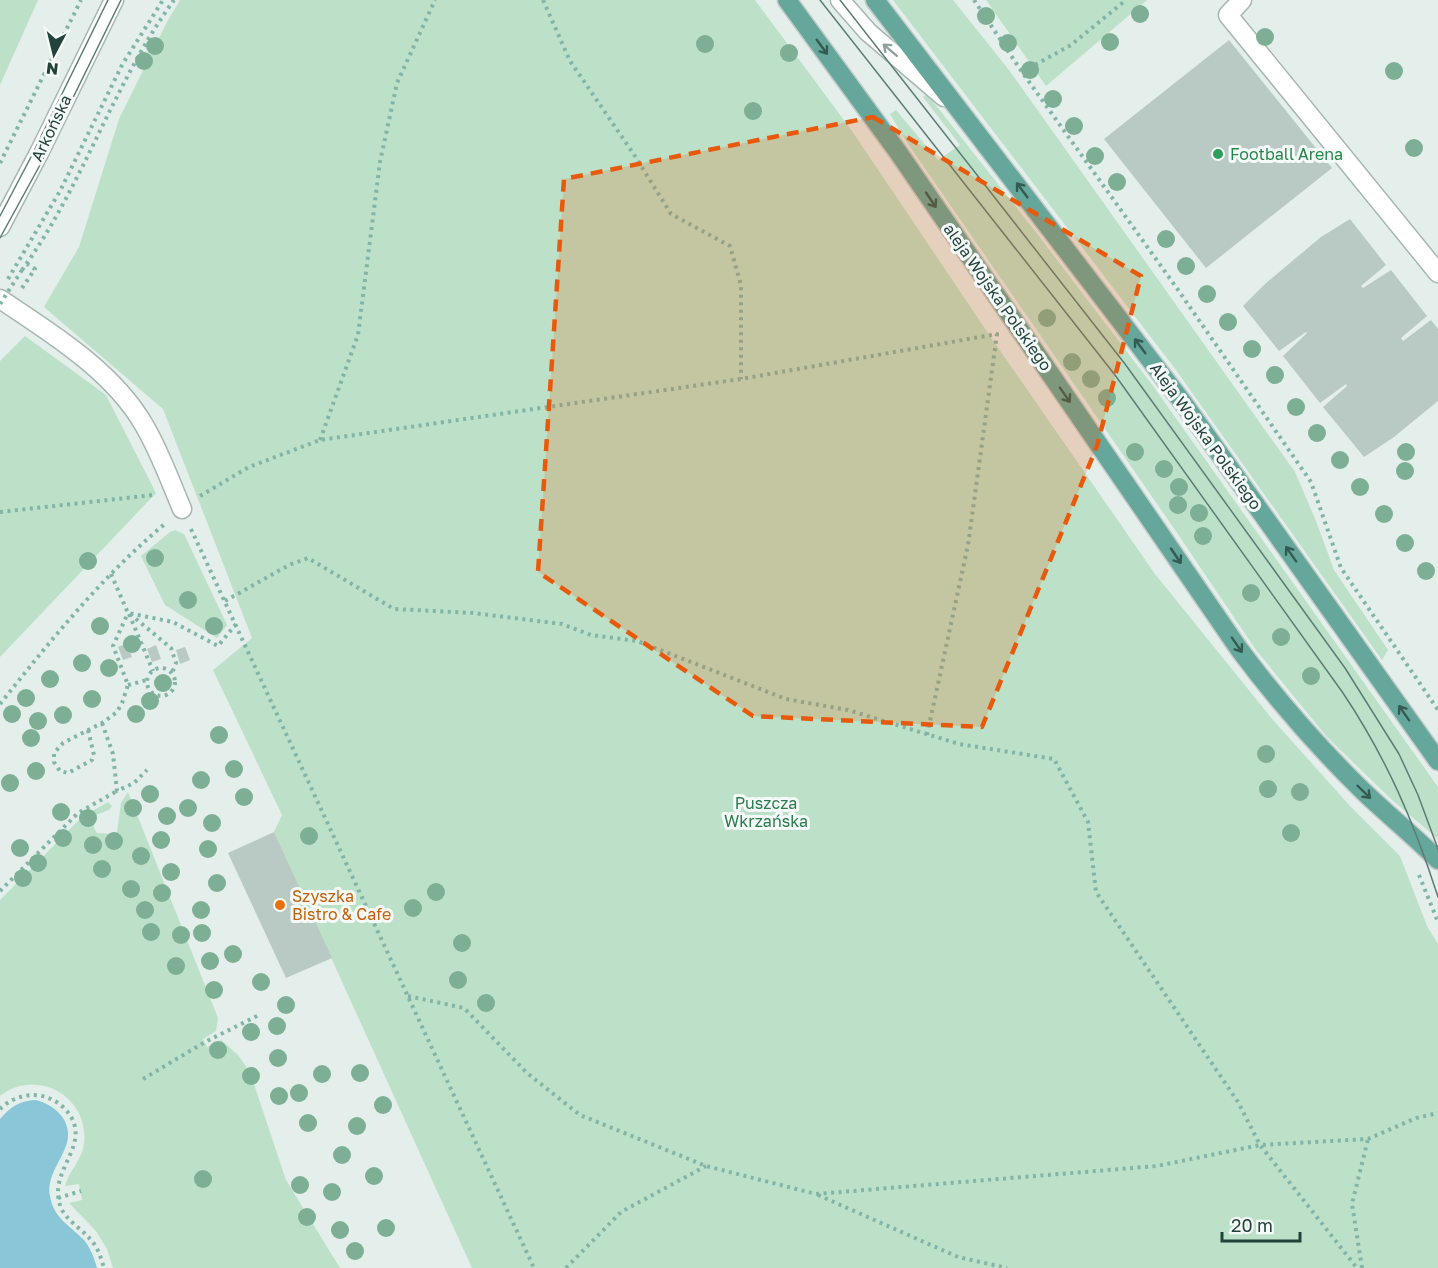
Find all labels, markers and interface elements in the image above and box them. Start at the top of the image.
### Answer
north arrow [24,24,84,84]
one-way arrow [816,38,828,54]
one-way arrow [883,43,898,57]
text: N [45,58,59,80]
street label: Arkońska [26,91,76,165]
place label: Football Arena [1230,144,1343,164]
marker: Football Arena [1211,147,1225,161]
one-way arrow [1015,183,1028,199]
one-way arrow [925,191,937,208]
street label: aleja Wojska Polskiego [940,220,1056,374]
one-way arrow [1133,338,1146,354]
street label: Aleja Wojska Polskiego [1146,359,1266,513]
one-way arrow [1059,387,1071,403]
one-way arrow [1170,547,1182,564]
one-way arrow [1285,547,1297,563]
one-way arrow [1231,637,1243,653]
one-way arrow [1398,706,1410,722]
one-way arrow [1357,785,1372,799]
park label: Puszcza Wkrzańska [724,793,808,831]
place label: Szyszka Bistro & Cafe [292,886,391,924]
marker: Szyszka Bistro & Cafe [273,898,287,912]
scale bar [1222,1205,1300,1243]
text: 20 m [1231,1214,1273,1236]

